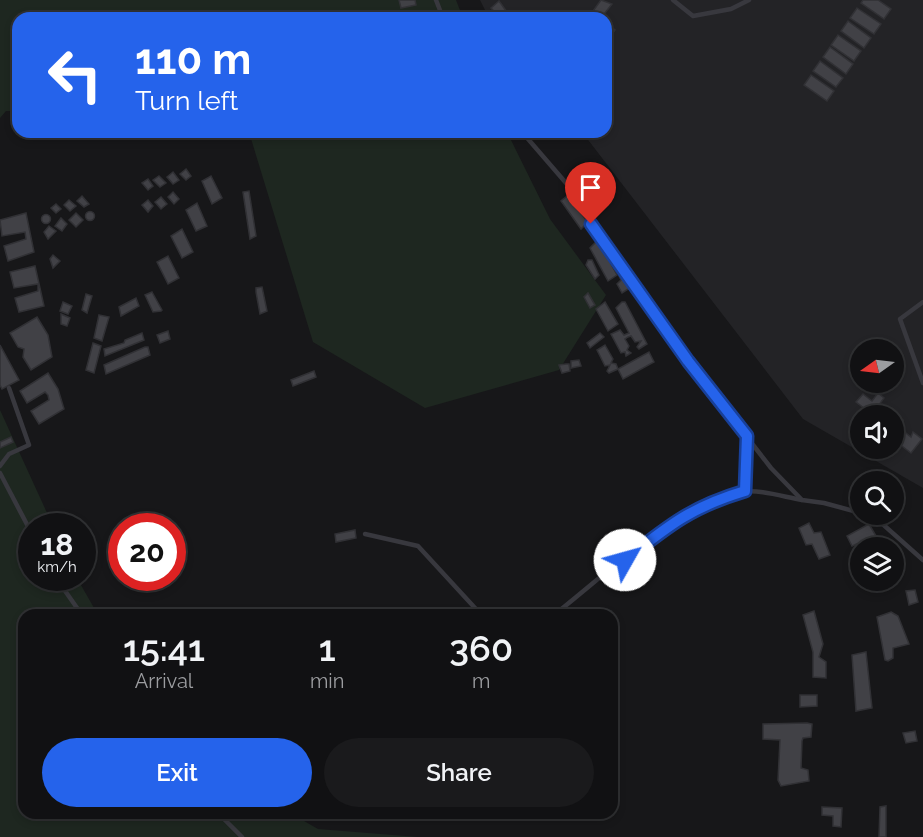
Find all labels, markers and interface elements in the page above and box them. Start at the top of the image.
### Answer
text: 110 m [135,35,251,84]
icon: left [36,36,114,114]
text: Turn left [135,85,238,116]
pin [565,162,616,224]
icon: arrive [574,171,607,204]
north arrow [850,339,904,393]
map controls [850,339,904,591]
button: sound [850,405,904,459]
button: search [850,471,904,525]
speed limit sign: 20 [108,513,186,591]
text: 18 [41,527,73,562]
position arrow [593,528,657,592]
button: layers [850,537,904,591]
text: km/h [37,558,77,576]
text: 15:41 [123,627,205,669]
text: 1 [319,627,336,669]
text: 360 [449,627,513,669]
text: Arrival [135,669,193,693]
text: min [310,669,344,693]
text: m [472,669,490,693]
button: Exit [42,738,312,807]
button: Share [324,738,594,807]

